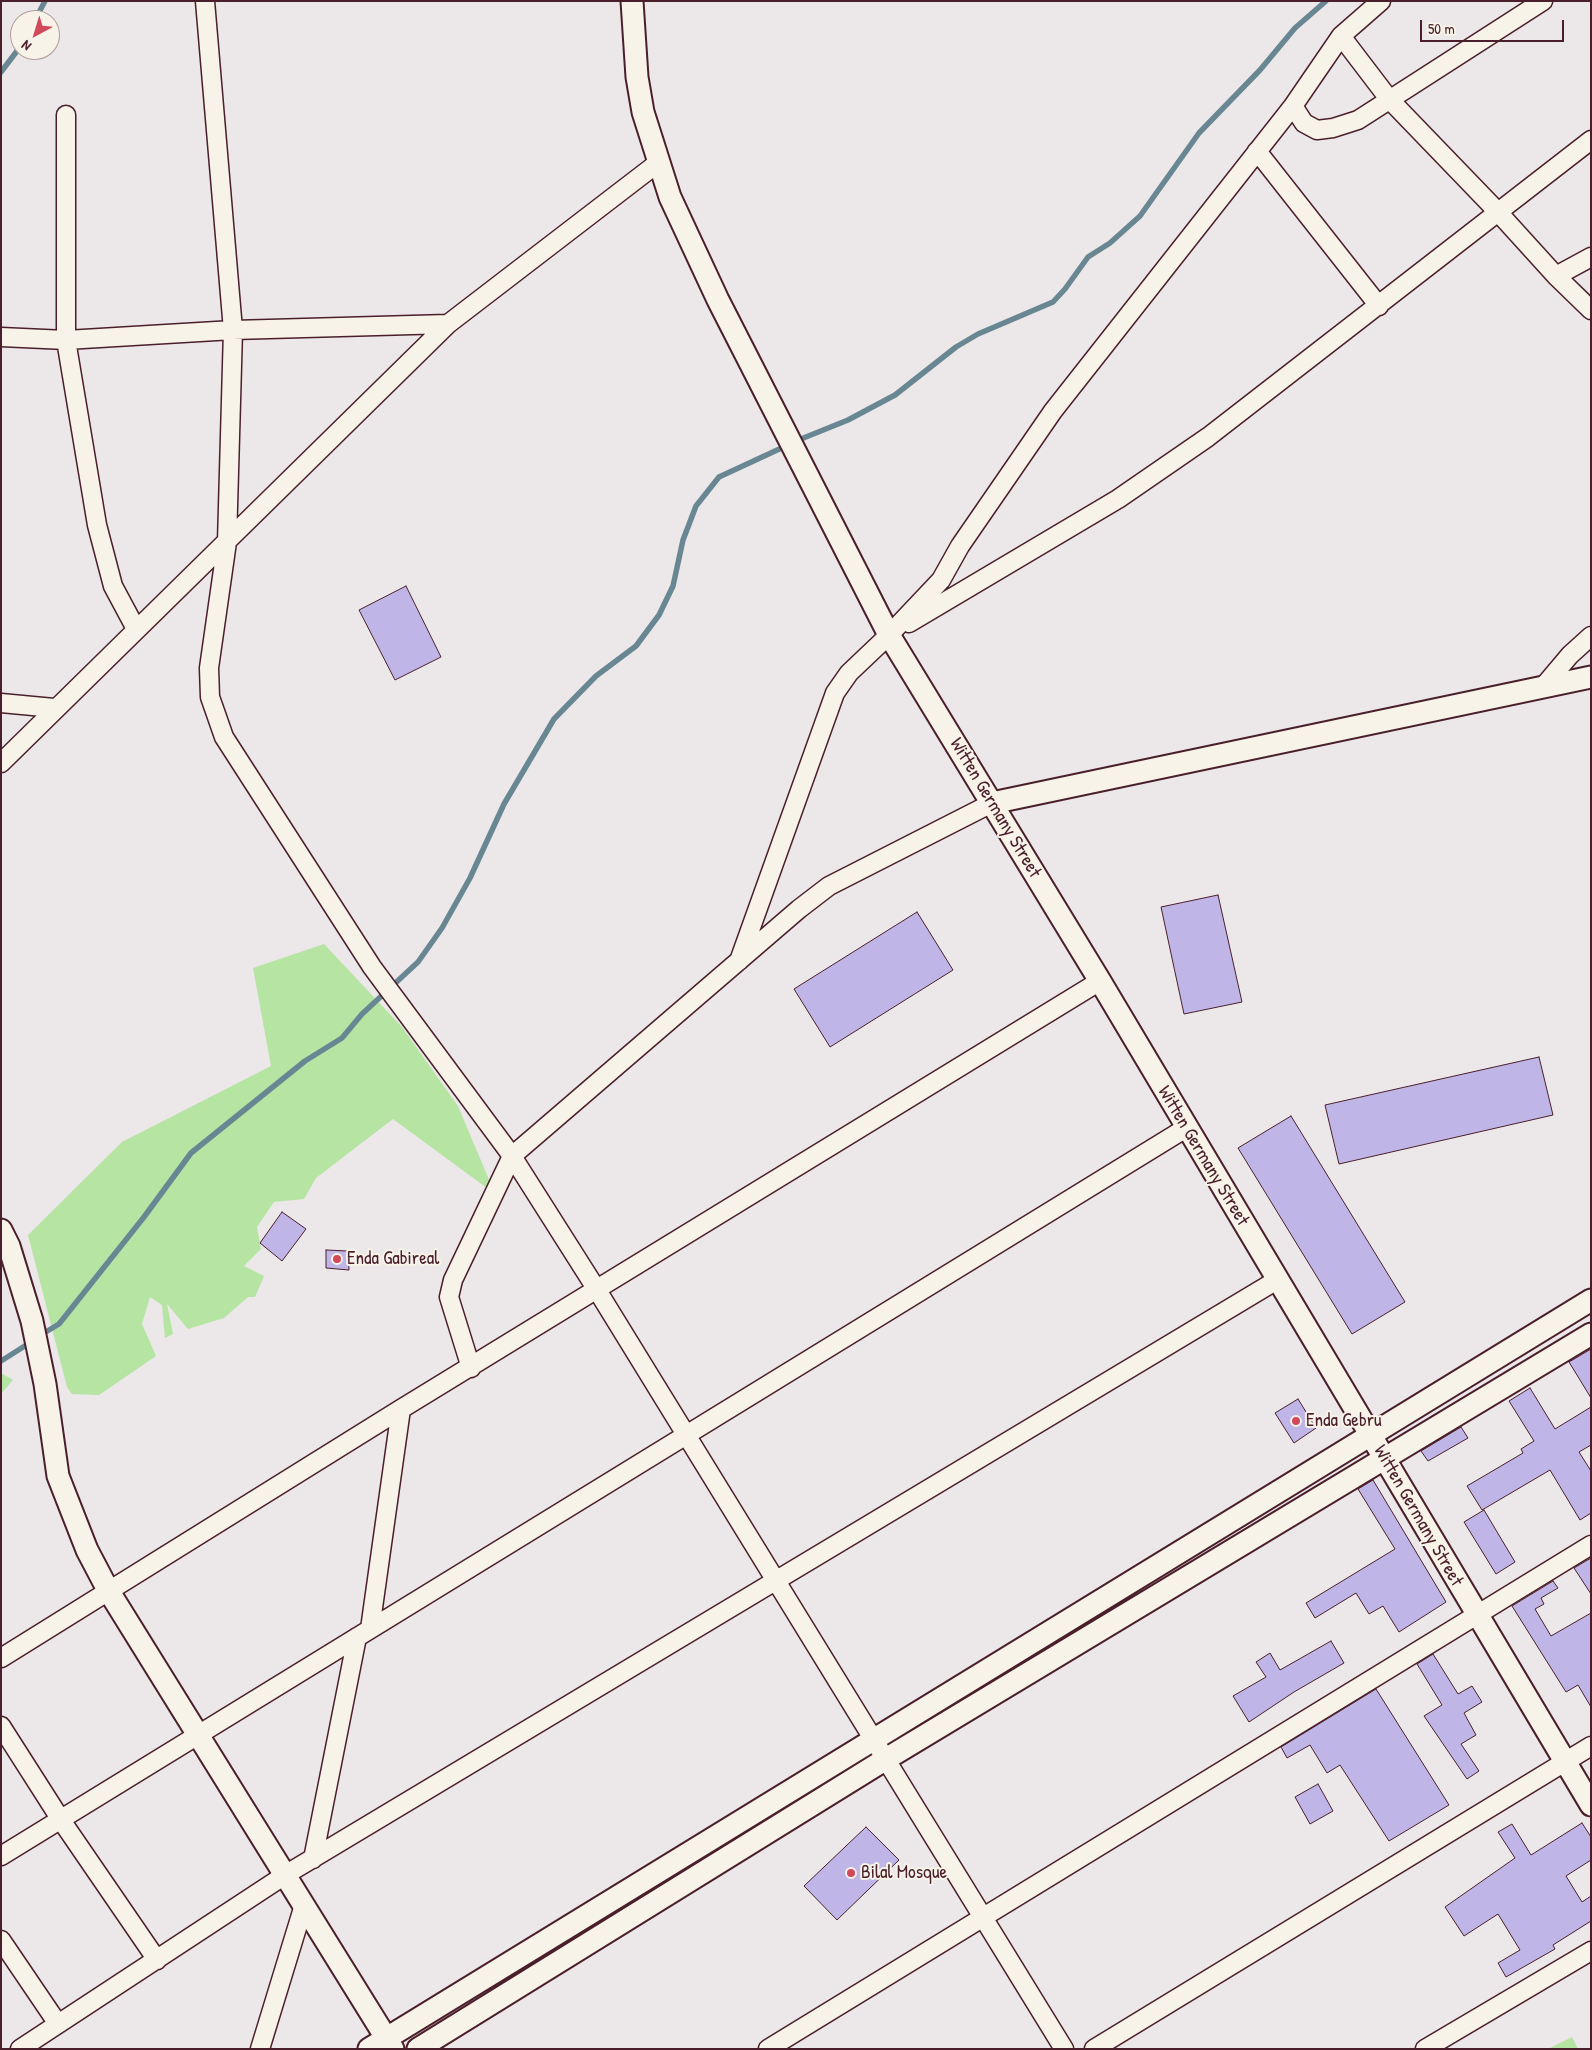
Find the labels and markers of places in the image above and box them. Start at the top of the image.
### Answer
place label: Enda Gabireal [347,1248,439,1270]
marker: Enda Gabireal [331,1253,343,1265]
place label: Enda Gebru [1306,1410,1382,1432]
marker: Enda Gebru [1290,1415,1302,1427]
place label: Bilal Mosque [861,1862,947,1884]
marker: Bilal Mosque [845,1867,857,1879]

